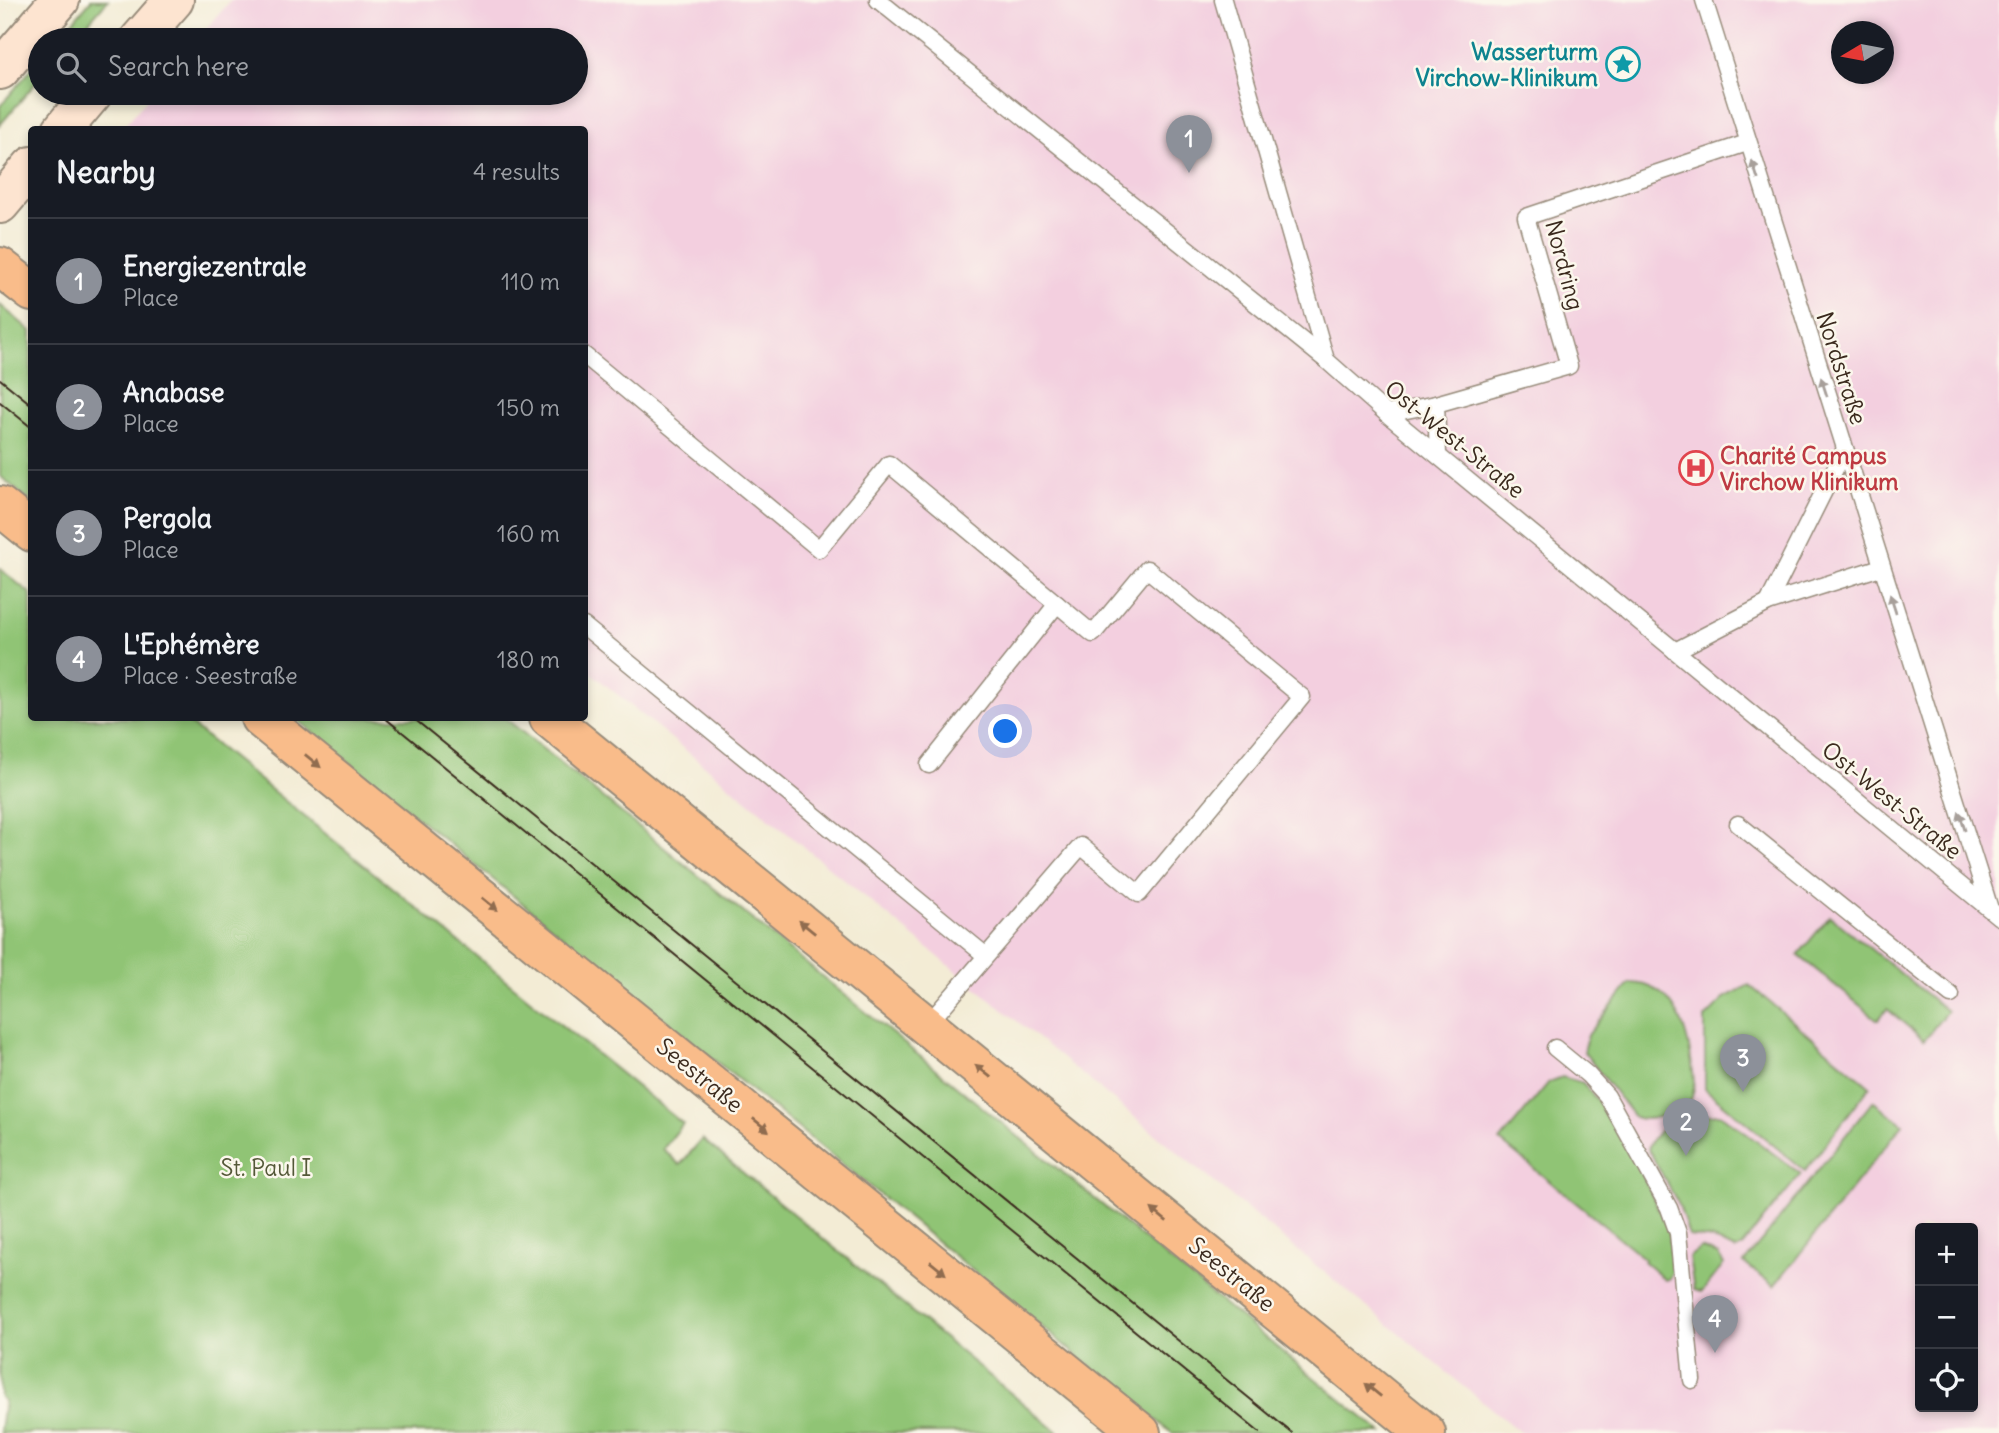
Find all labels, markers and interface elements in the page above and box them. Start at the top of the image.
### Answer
north arrow [1831,21,1894,84]
search box [28,28,588,105]
place label: Wasserturm Virchow-Klinikum [1415,37,1598,92]
place icon: Wasserturm Virchow-Klinikum [1604,45,1642,83]
icon: search [52,48,90,86]
text: Search here [108,50,249,83]
pin: 1 [1166,115,1212,173]
text: Nearby [56,153,156,191]
text: 4 results [473,157,560,186]
one-way arrow [1750,160,1760,181]
street label: Nordring [1539,217,1591,313]
text: Energiezentrale [123,250,306,283]
text: 1 [74,267,84,296]
text: 110 m [501,267,560,296]
text: Place [123,283,179,312]
street label: Nordstraße [1810,308,1874,428]
street label: Ost-West-Straße [1379,374,1531,504]
text: Anabase [123,376,225,409]
one-way arrow [1819,377,1829,398]
text: 2 [73,393,85,422]
text: 150 m [497,393,560,422]
text: Place [123,409,179,438]
place label: Charité Campus Virchow Klinikum [1720,441,1898,496]
hospital icon: Charité Campus Virchow Klinikum [1677,449,1715,487]
text: Pergola [123,502,212,535]
text: 3 [72,519,86,548]
text: 160 m [497,519,560,548]
text: Place [123,535,179,564]
one-way arrow [1887,593,1898,614]
text: L'Ephémère [123,628,260,661]
text: 4 [72,645,86,674]
text: 180 m [497,645,560,674]
text: Place · Seestraße [123,661,298,690]
your location [988,714,1022,748]
street label: Ost-West-Straße [1816,735,1968,865]
one-way arrow [304,753,322,768]
one-way arrow [1956,810,1966,831]
one-way arrow [481,896,498,911]
one-way arrow [798,920,815,935]
street label: Seestraße [651,1031,749,1119]
pin: 3 [1720,1034,1766,1092]
one-way arrow [974,1063,992,1079]
pin: 2 [1663,1098,1709,1156]
one-way arrow [752,1117,770,1132]
park label: St. Paul I [221,1153,311,1182]
one-way arrow [1151,1208,1168,1223]
map controls [1915,1223,1978,1412]
button: + [1915,1223,1978,1286]
street label: Seestraße [1183,1230,1281,1318]
one-way arrow [929,1260,946,1275]
button: − [1915,1286,1978,1349]
pin: 4 [1692,1295,1738,1353]
button: locate [1915,1349,1978,1412]
one-way arrow [1365,1383,1382,1398]

